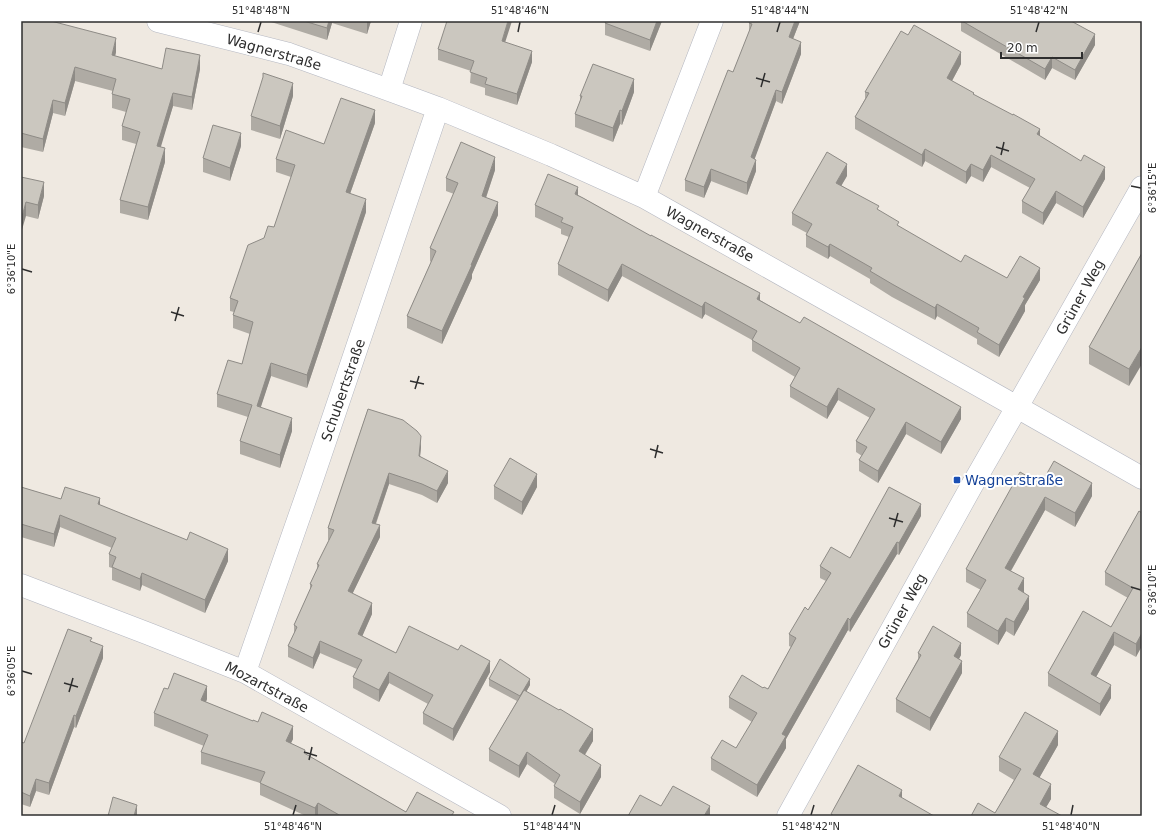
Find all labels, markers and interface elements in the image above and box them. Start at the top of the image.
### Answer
text: 51°48'48"N [232,5,290,16]
text: 51°48'46"N [491,5,549,16]
text: 51°48'44"N [751,5,809,16]
text: 51°48'42"N [1010,5,1068,16]
street label: Wagnerstraße [225,31,323,73]
scale bar [1001,34,1082,60]
text: 20 m [1007,41,1038,55]
text: 6°36'15"E [1147,163,1158,213]
street label: Wagnerstraße [663,203,757,265]
text: 6°36'10"E [6,244,17,294]
street label: Grüner Weg [1053,257,1107,337]
street label: Schubertstraße [318,337,368,443]
place label: Wagnerstraße [965,472,1063,488]
marker: Wagnerstraße [952,475,962,485]
text: 6°36'10"E [1147,565,1158,615]
street label: Grüner Weg [875,571,929,651]
text: 6°36'05"E [6,646,17,696]
street label: Mozartstraße [222,658,312,716]
text: 51°48'46"N [264,821,322,832]
text: 51°48'44"N [523,821,581,832]
text: 51°48'42"N [782,821,840,832]
text: 51°48'40"N [1042,821,1100,832]

